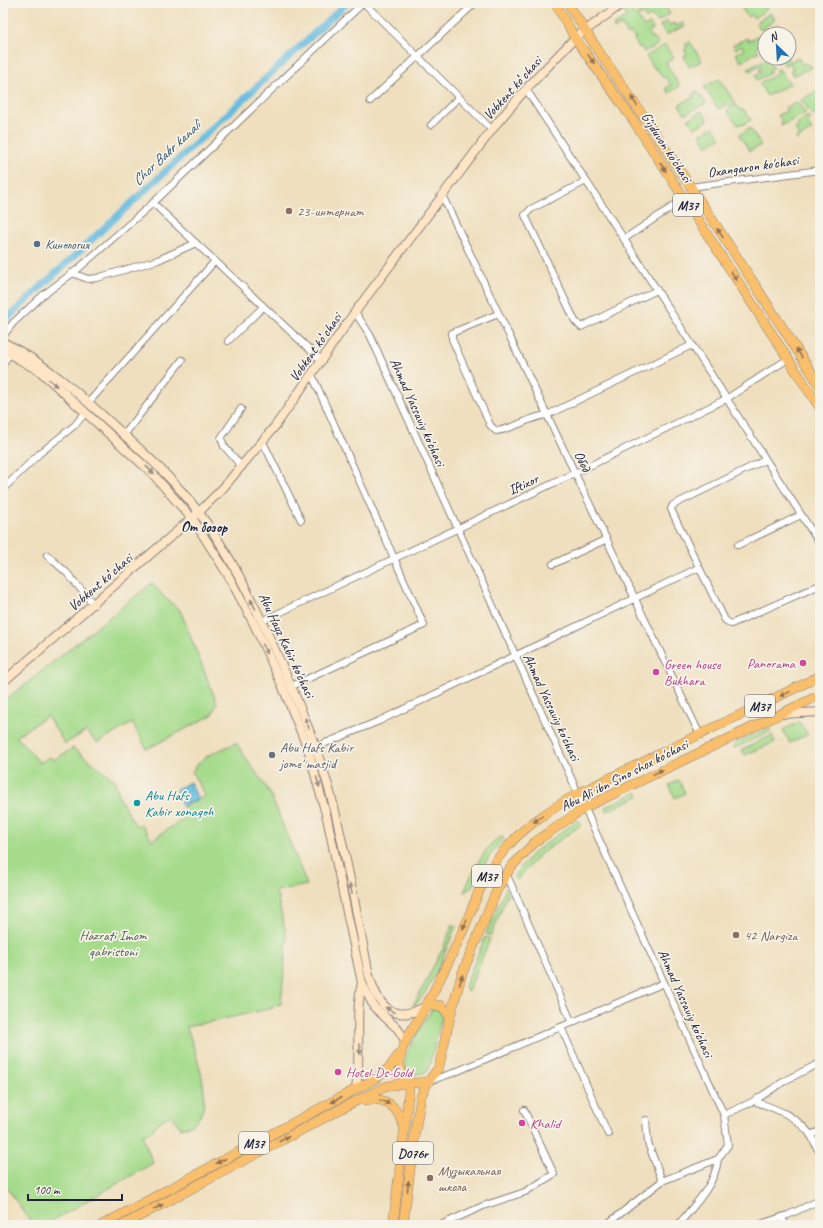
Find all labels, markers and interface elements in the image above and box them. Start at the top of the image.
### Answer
north arrow [757,26,797,66]
text: N [767,28,781,45]
street label: Vobkent koʻchasi [479,51,547,124]
one-way arrow [587,54,595,65]
one-way arrow [630,95,637,107]
street label: G'ijduvon ko'chasi [638,109,697,188]
water label: Chor Bakr kanali [128,114,208,190]
street label: Oxangaron ko'chasi [707,151,802,181]
one-way arrow [659,162,667,172]
road number: M37 [673,194,703,216]
place label: 23-интернат [297,203,365,220]
marker: 23-интернат [284,206,294,216]
one-way arrow [716,228,724,238]
place label: Кинология [45,236,91,253]
marker: Кинология [32,239,42,249]
one-way arrow [730,271,738,281]
street label: Vobkent koʻchasi [286,308,347,385]
one-way arrow [795,348,803,358]
street label: Ahmad Yassaviy ko'chasi [386,356,450,471]
one-way arrow [48,378,59,387]
street label: Обод [570,448,595,476]
one-way arrow [145,465,154,474]
street label: Iftixor [506,470,542,499]
district label: От бозор [181,518,228,537]
street label: Vobkent koʻchasi [65,548,138,615]
street label: Abu Hayz Kabir ko'chasi [255,590,319,702]
one-way arrow [250,599,257,610]
one-way arrow [262,643,268,654]
street label: Ahmad Yassaviy ko'chasi [519,651,585,766]
place label: Panorama [747,655,796,672]
place label: Green house Bukhara [664,656,722,689]
marker: Panorama [798,658,808,668]
marker: Green house Bukhara [651,667,661,677]
one-way arrow [779,690,791,697]
road number: M37 [745,695,775,717]
one-way arrow [304,716,310,728]
street label: Abu Ali ibn Sino shox ko'chasi [558,735,693,815]
place label: Abu Hafs Kabir jome' masjid [278,739,354,772]
marker: Abu Hafs Kabir jome' masjid [267,750,277,760]
one-way arrow [653,769,664,775]
one-way arrow [315,777,321,789]
place label: Abu Hafs Kabir xonaqoh [145,787,214,820]
marker: Abu Hafs Kabir xonaqoh [132,798,142,808]
one-way arrow [532,815,543,824]
road number: M37 [472,865,502,887]
one-way arrow [348,883,354,895]
one-way arrow [462,919,468,930]
park label: Hazrati Imom qabristoni [80,927,148,960]
place label: 42 Nargiza [744,927,799,944]
marker: 42 Nargiza [731,930,741,940]
street label: Ahmad Yassaviy ko'chasi [654,947,718,1062]
one-way arrow [458,973,464,985]
one-way arrow [384,1006,396,1013]
one-way arrow [357,1043,363,1056]
place label: Hotel-Ds-Gold [346,1064,415,1081]
marker: Hotel-Ds-Gold [333,1067,343,1077]
one-way arrow [330,1097,341,1103]
one-way arrow [379,1100,391,1106]
place label: Khalid [530,1115,563,1132]
marker: Khalid [517,1118,527,1128]
road number: M37 [239,1132,269,1154]
one-way arrow [279,1135,290,1142]
road number: D076r [393,1142,433,1164]
one-way arrow [215,1158,227,1165]
place label: Музыкальная школа [438,1162,501,1195]
marker: Музыкальная школа [425,1173,435,1183]
scale bar [28,1176,122,1202]
one-way arrow [405,1180,411,1192]
text: 100 m [34,1182,61,1198]
one-way arrow [152,1203,163,1210]

